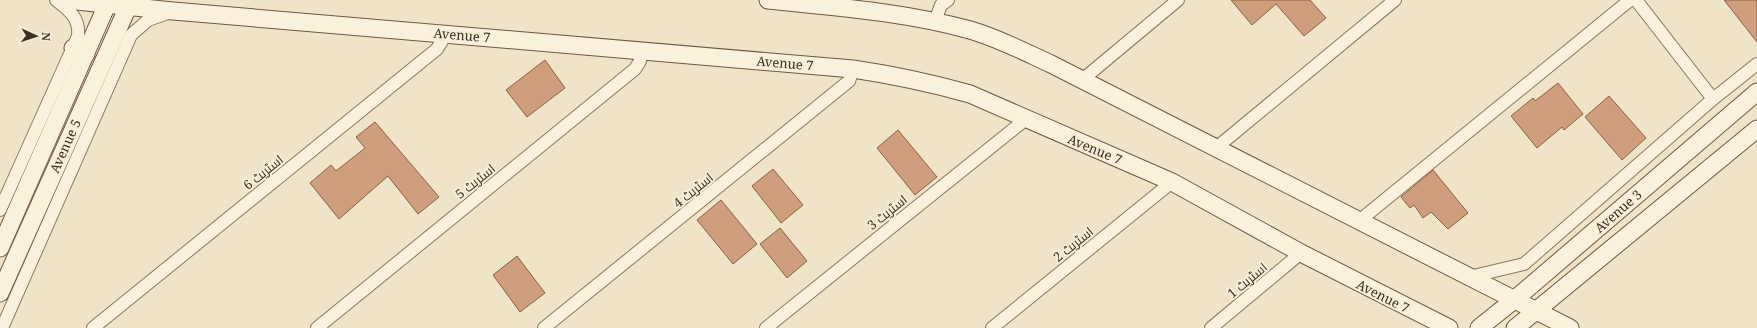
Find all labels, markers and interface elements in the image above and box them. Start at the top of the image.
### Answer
north arrow [16,16,56,56]
street label: Avenue 7 [433,24,491,46]
text: N [39,32,54,42]
street label: Avenue 7 [756,52,814,74]
street label: Avenue 5 [45,116,85,176]
street label: Avenue 7 [1065,130,1125,168]
street label: اسٹریٹ 6 [239,150,287,194]
street label: اسٹریٹ 5 [451,159,499,203]
street label: اسٹریٹ 4 [669,168,717,212]
street label: Avenue 3 [1591,185,1645,237]
street label: اسٹریٹ 3 [863,190,911,234]
street label: اسٹریٹ 2 [1049,222,1097,266]
street label: اسٹریٹ 1 [1223,258,1271,302]
street label: Avenue 7 [1353,275,1413,317]

